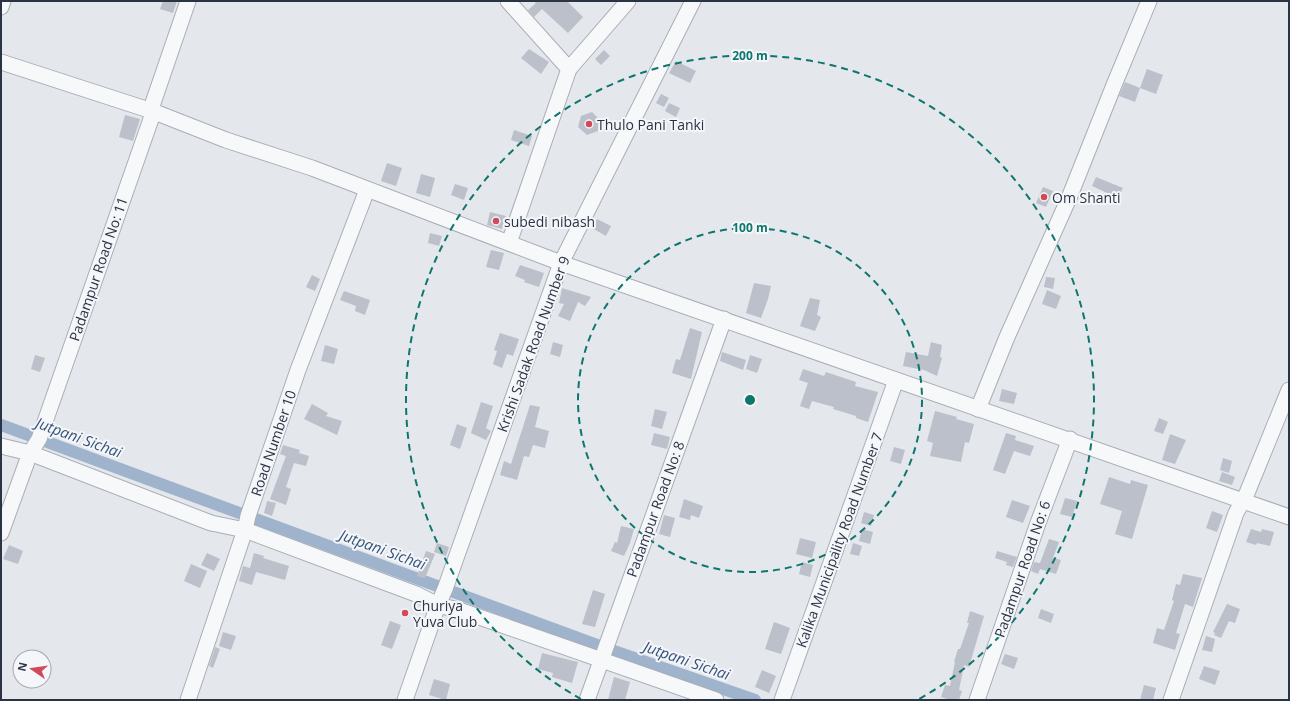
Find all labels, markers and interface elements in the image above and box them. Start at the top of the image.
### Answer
text: 200 m [732,47,768,64]
place label: Thulo Pani Tanki [597,115,704,134]
marker: Thulo Pani Tanki [584,119,594,129]
place label: Om Shanti [1052,188,1121,207]
marker: Om Shanti [1039,192,1049,202]
street label: Padampur Road No: 11 [64,194,132,344]
place label: subedi nibash [504,212,595,231]
marker: subedi nibash [491,216,501,226]
text: 100 m [732,219,768,236]
street label: Krishi Sadak Road Number 9 [492,253,574,435]
street label: Road Number 10 [246,387,300,499]
centre of rings [743,393,757,407]
water label: Jutpani Sichai [30,411,125,462]
street label: Kalika Municipality Road Number 7 [791,430,887,650]
street label: Padampur Road No: 8 [622,438,688,580]
street label: Padampur Road No: 6 [990,498,1054,640]
water label: Jutpani Sichai [334,523,429,574]
place label: Churiya Yuva Club [413,596,477,631]
marker: Churiya Yuva Club [400,608,410,618]
water label: Jutpani Sichai [638,635,733,684]
north arrow [12,649,52,689]
text: N [13,661,30,673]

